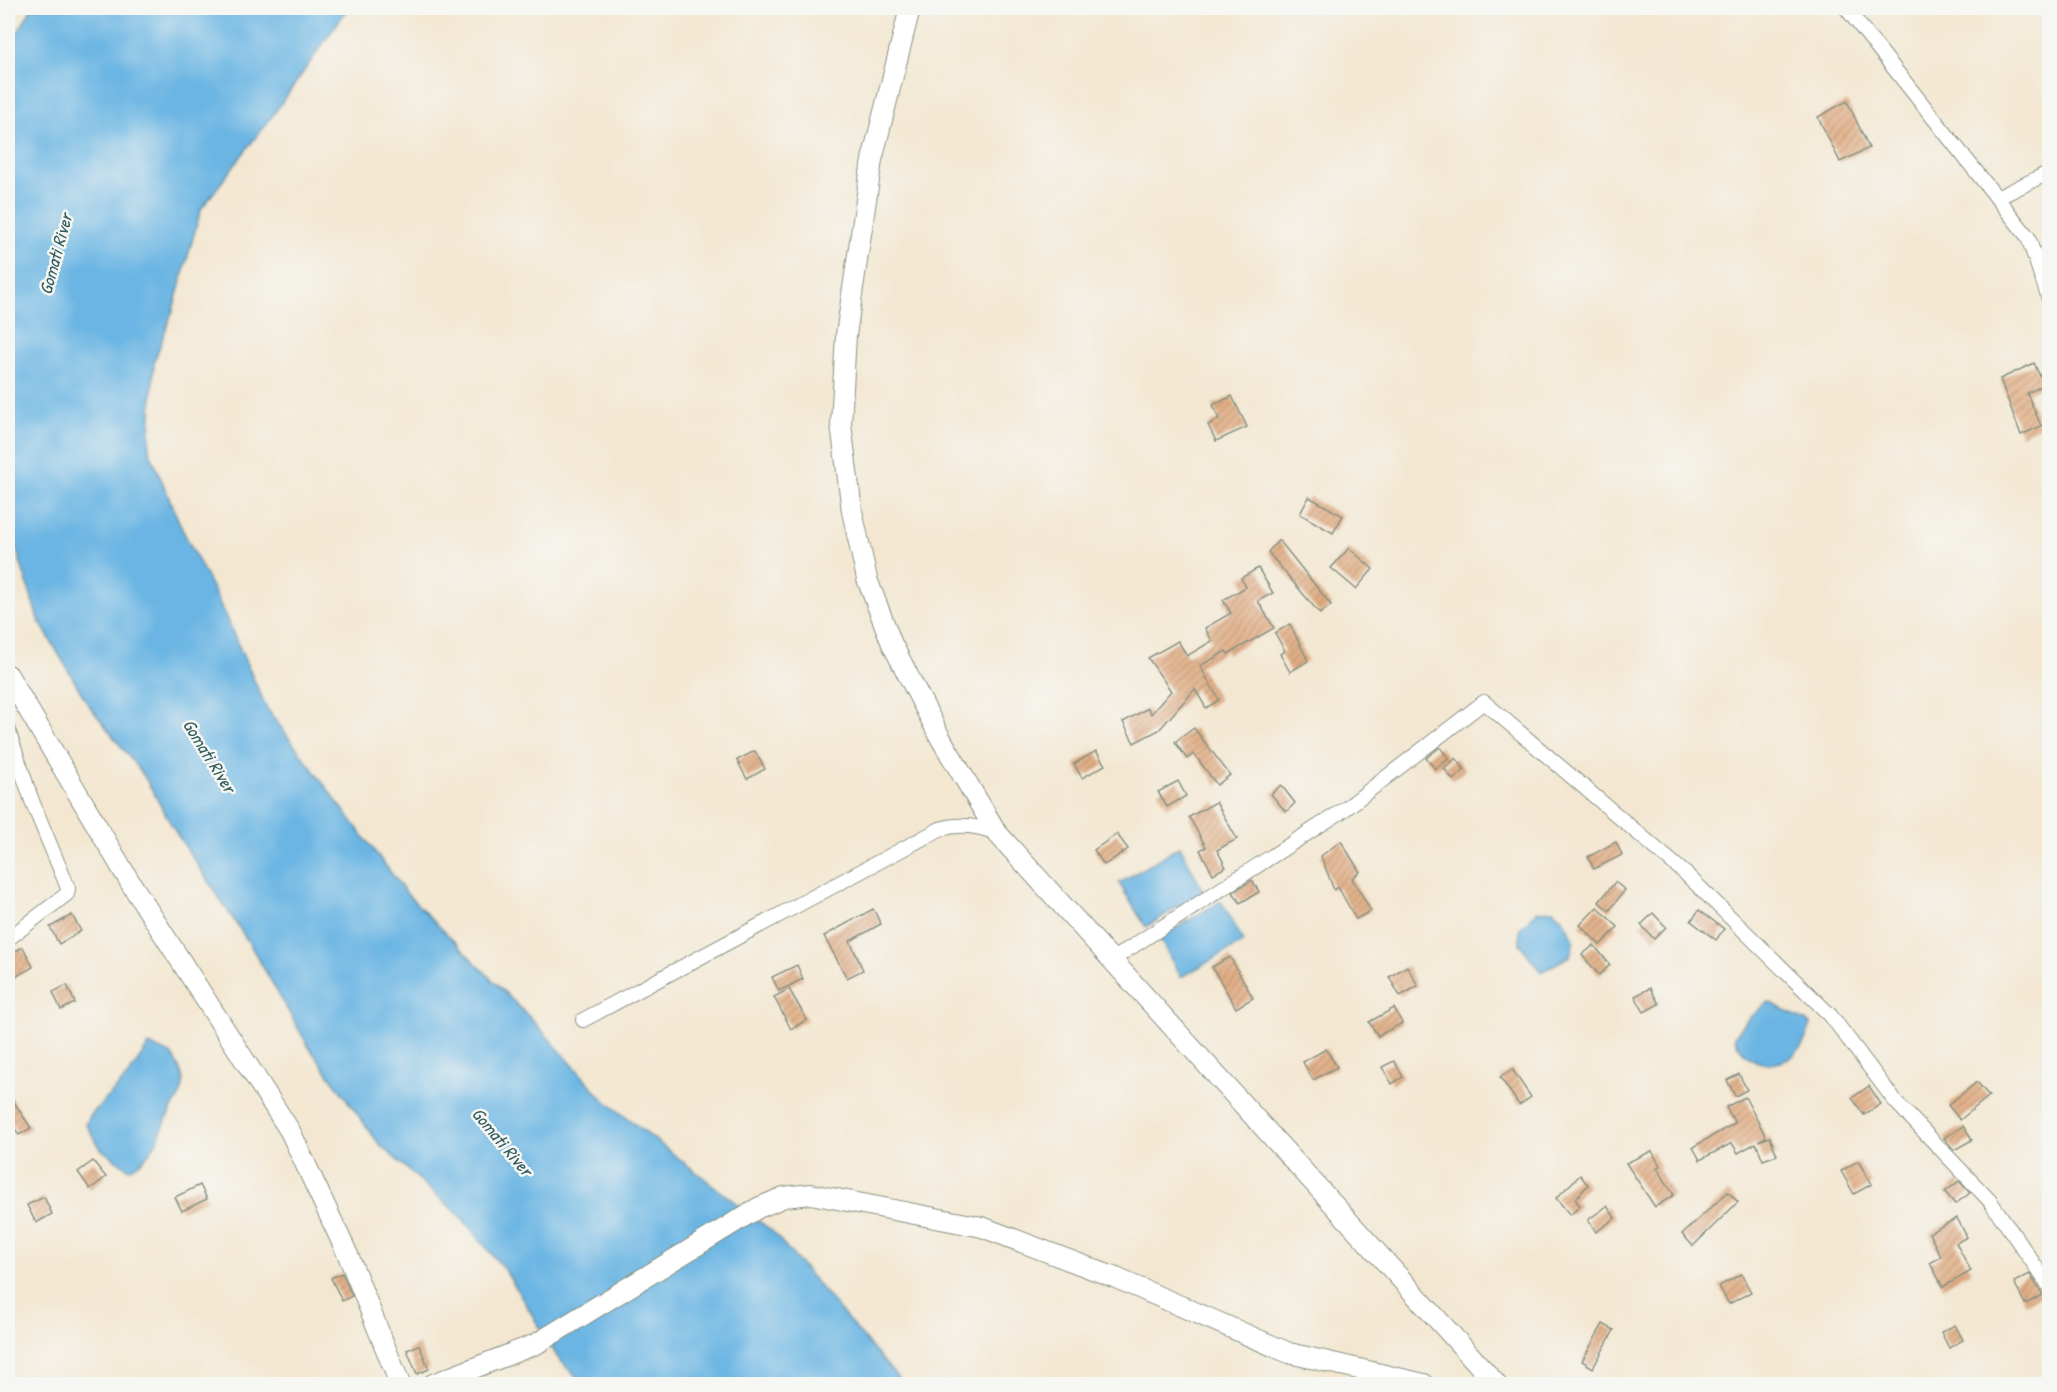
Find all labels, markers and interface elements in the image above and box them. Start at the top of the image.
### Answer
water label: Gomati River [33,209,79,297]
water label: Gomati River [177,714,243,799]
water label: Gomati River [466,1102,540,1183]

